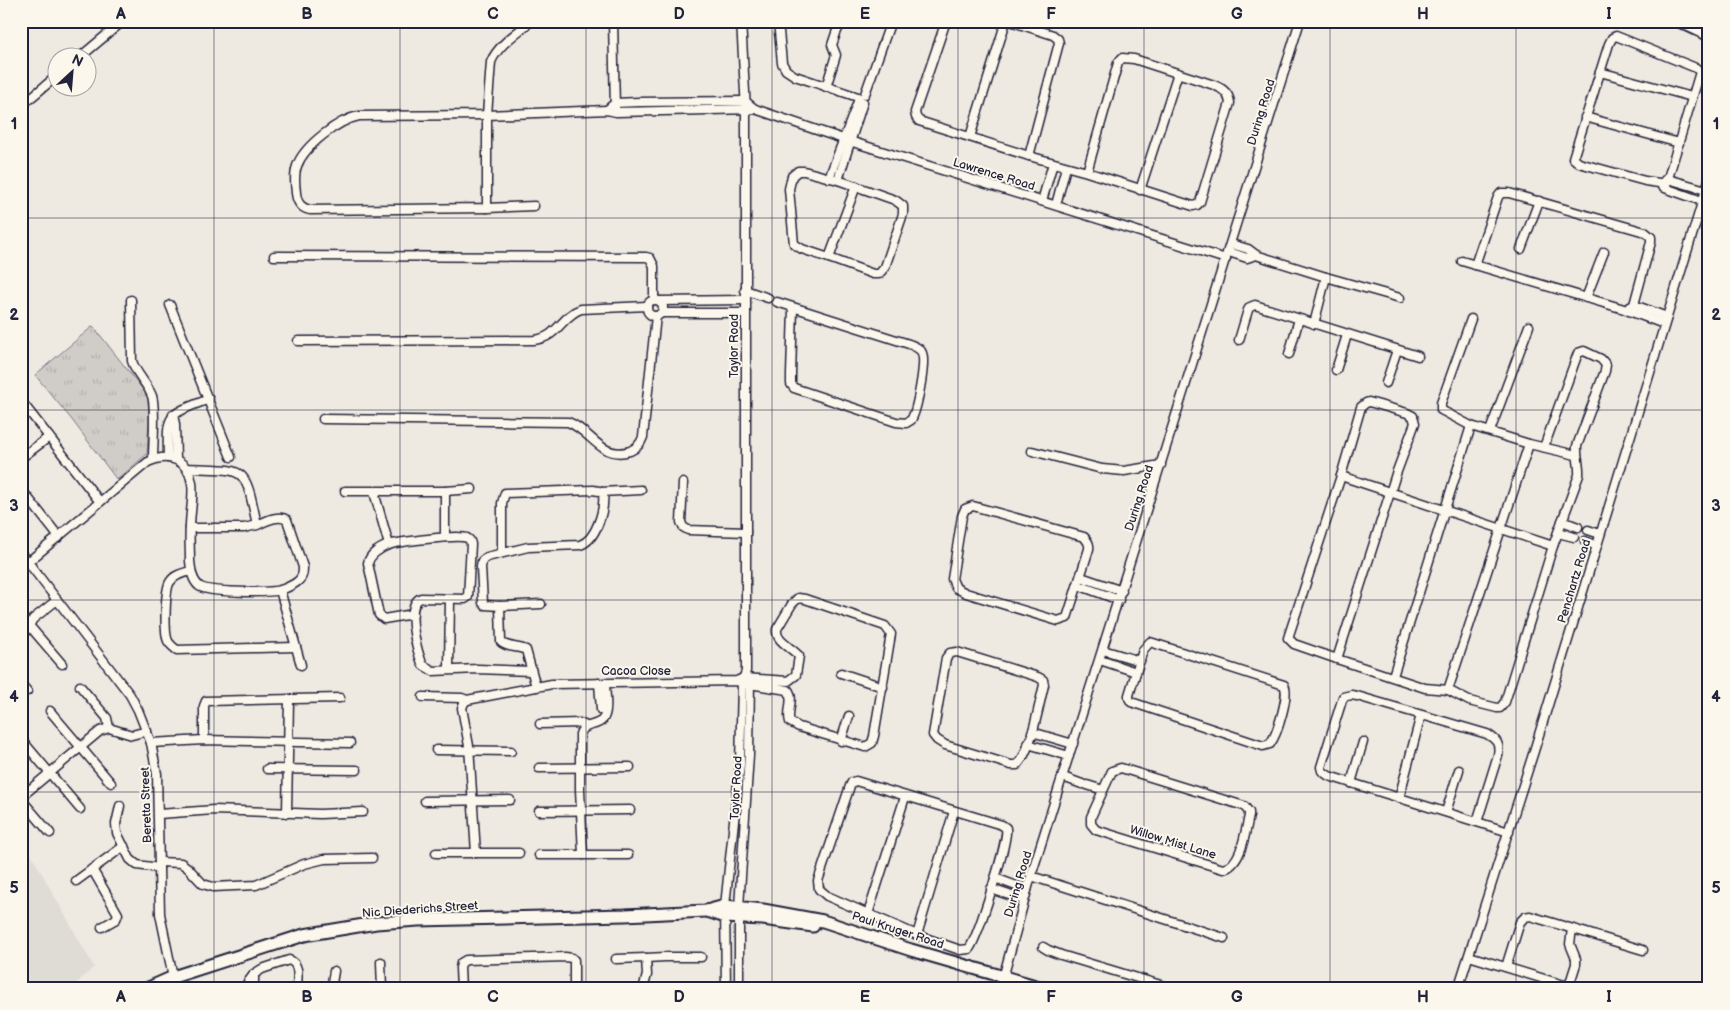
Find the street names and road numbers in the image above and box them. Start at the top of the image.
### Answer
street label: During Road [1244,77,1279,147]
street label: Lawrence Road [951,155,1037,194]
street label: Taylor Road [727,314,742,378]
street label: During Road [1122,463,1157,533]
street label: Penchartz Road [1555,537,1594,625]
street label: Cacoa Close [601,664,671,679]
street label: Taylor Road [727,755,746,820]
street label: Beretta Street [138,766,155,843]
street label: Willow Mist Lane [1128,822,1218,863]
street label: During Road [1001,849,1036,919]
street label: Nic Diederichs Street [362,898,479,921]
street label: Paul Kruger Road [850,909,946,952]

